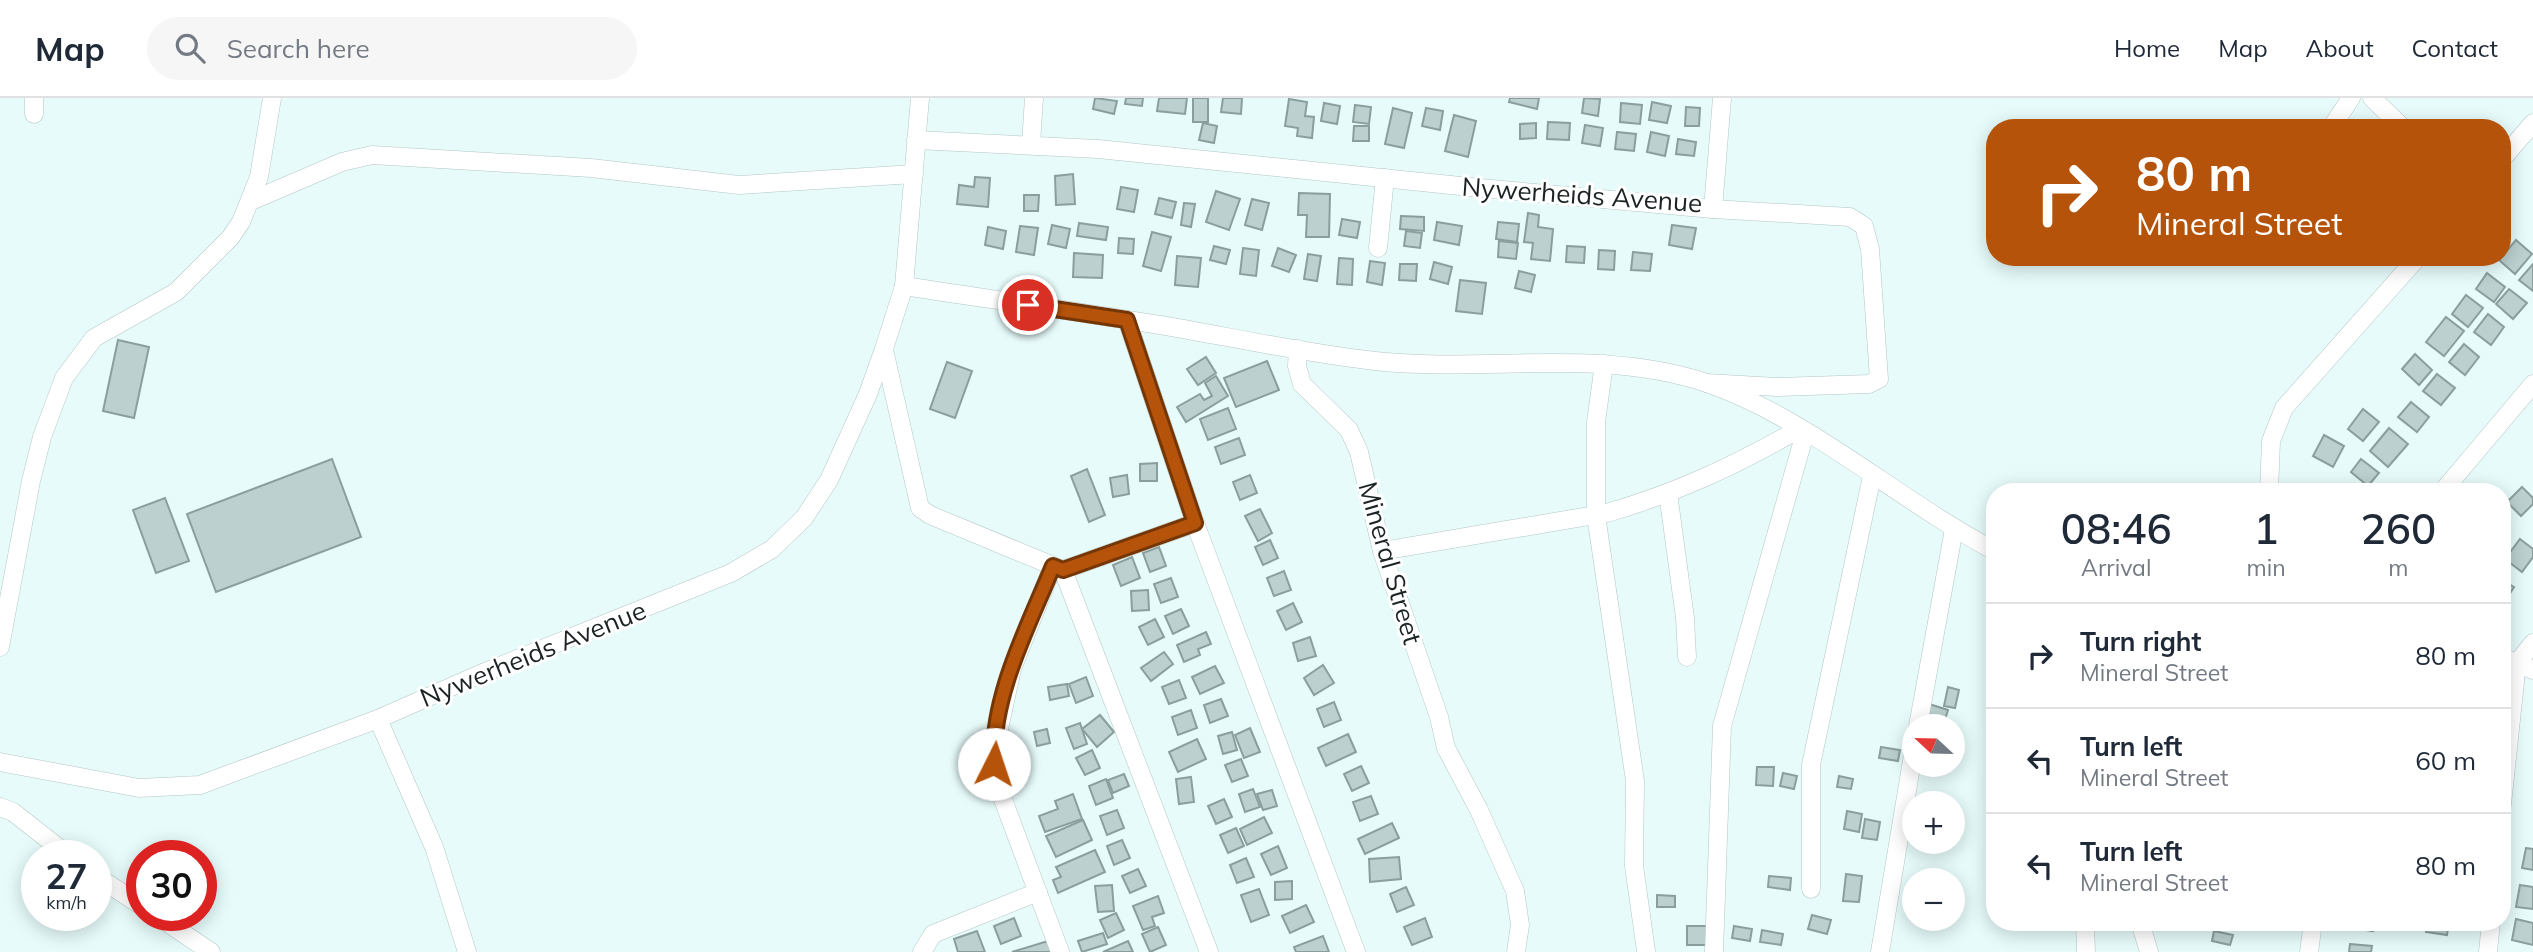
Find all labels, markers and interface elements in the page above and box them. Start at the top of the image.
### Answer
search box [147,17,637,80]
text: Map [35,28,105,69]
icon: search [171,29,209,67]
text: Search here [227,32,370,65]
text: Home [2114,33,2180,63]
text: Map [2218,33,2268,63]
text: About [2306,33,2374,63]
text: Contact [2412,33,2498,63]
text: 80 m [2136,142,2252,203]
icon: right [2021,147,2112,238]
street label: Nywerheids Avenue [1461,170,1703,219]
text: Mineral Street [2136,203,2342,243]
pin [998,275,1058,335]
icon: arrive [1009,286,1047,324]
street label: Mineral Street [1352,478,1429,648]
text: 08:46 [2061,502,2172,555]
text: 1 [2253,502,2279,555]
text: 260 [2361,502,2436,555]
text: Arrival [2081,553,2151,582]
text: min [2246,553,2286,582]
text: m [2388,553,2408,582]
street label: Nywerheids Avenue [415,593,651,714]
text: Turn right [2080,625,2201,658]
icon: right [2021,637,2059,675]
text: 80 m [2415,639,2476,672]
text: Mineral Street [2080,658,2228,687]
north arrow [1902,714,1965,777]
map controls [1902,714,1965,931]
position arrow [957,727,1031,801]
text: Turn left [2080,730,2182,763]
icon: left [2021,742,2059,780]
text: 60 m [2415,744,2476,777]
text: Mineral Street [2080,763,2228,792]
button: + [1902,791,1965,854]
text: Turn left [2080,835,2182,868]
speed limit sign: 30 [126,840,217,931]
icon: left [2021,847,2059,885]
text: 80 m [2415,849,2476,882]
text: 27 [45,854,88,898]
button: − [1902,868,1965,931]
text: Mineral Street [2080,868,2228,897]
text: km/h [46,891,87,914]

